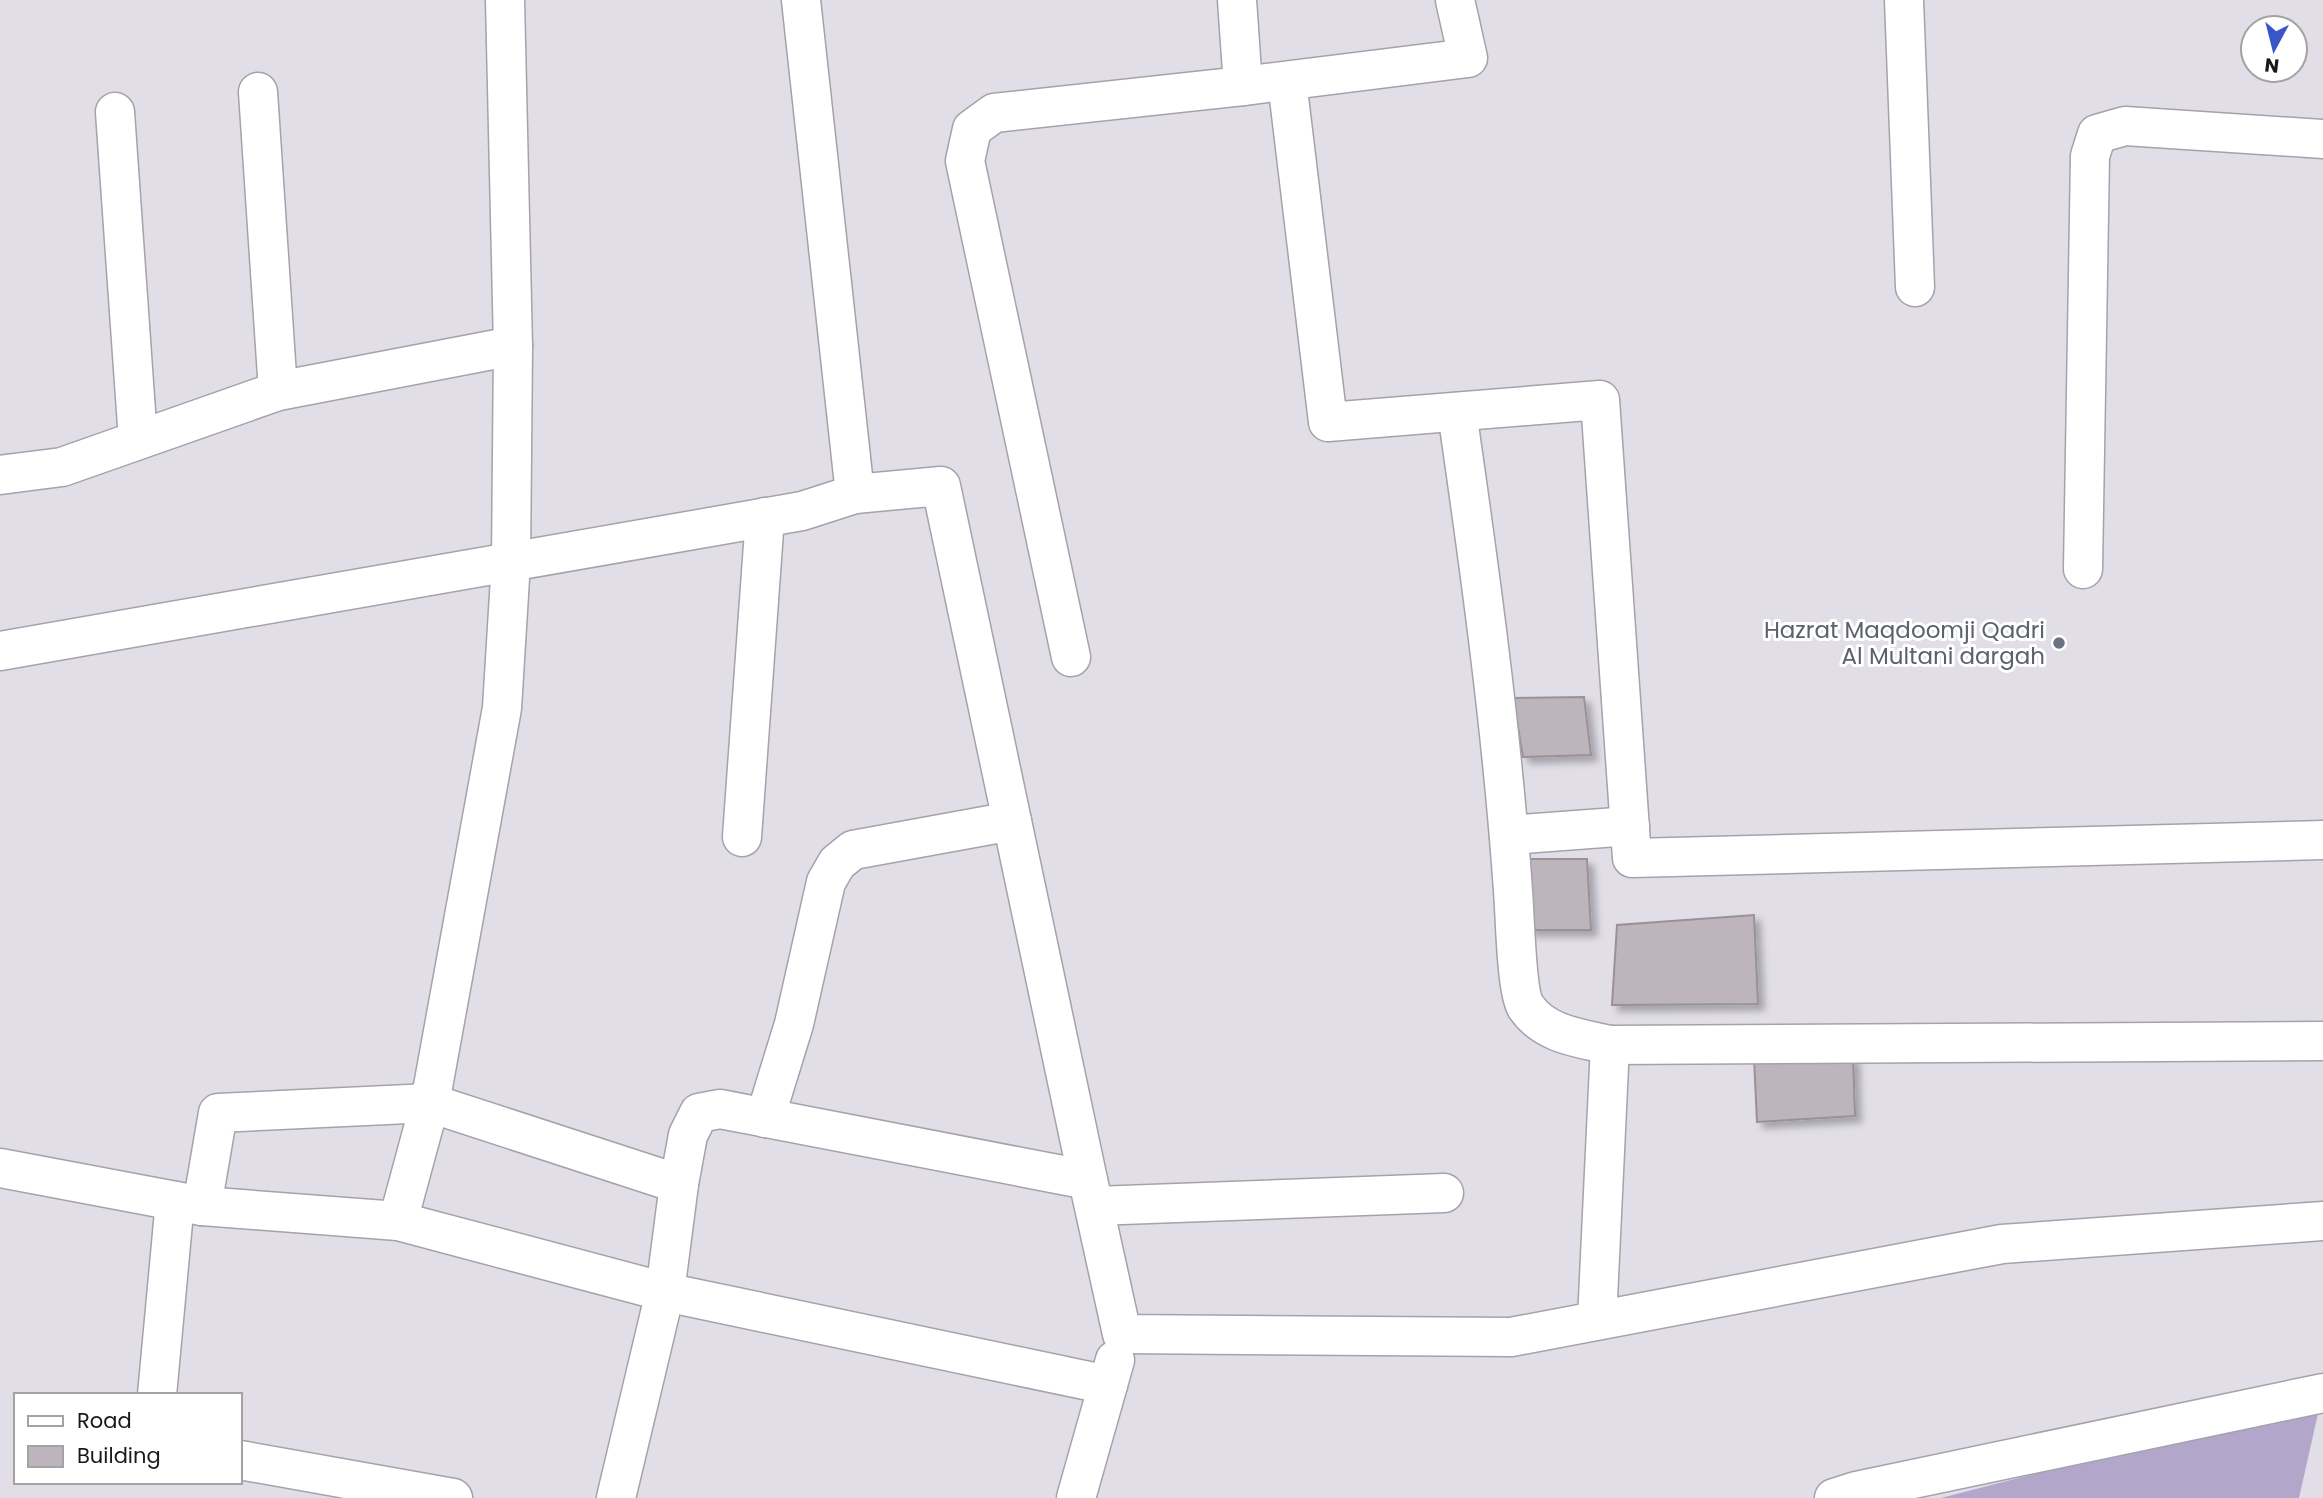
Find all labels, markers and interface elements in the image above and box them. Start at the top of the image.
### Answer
north arrow [2239,14,2309,84]
text: N [2263,51,2281,80]
place label: Hazrat Maqdoomji Qadri Al Multani dargah [1764,614,2045,672]
marker: Hazrat Maqdoomji Qadri Al Multani dargah [2051,635,2067,651]
legend [14,1393,242,1484]
text: Road [77,1406,132,1435]
text: Building [77,1441,161,1470]

